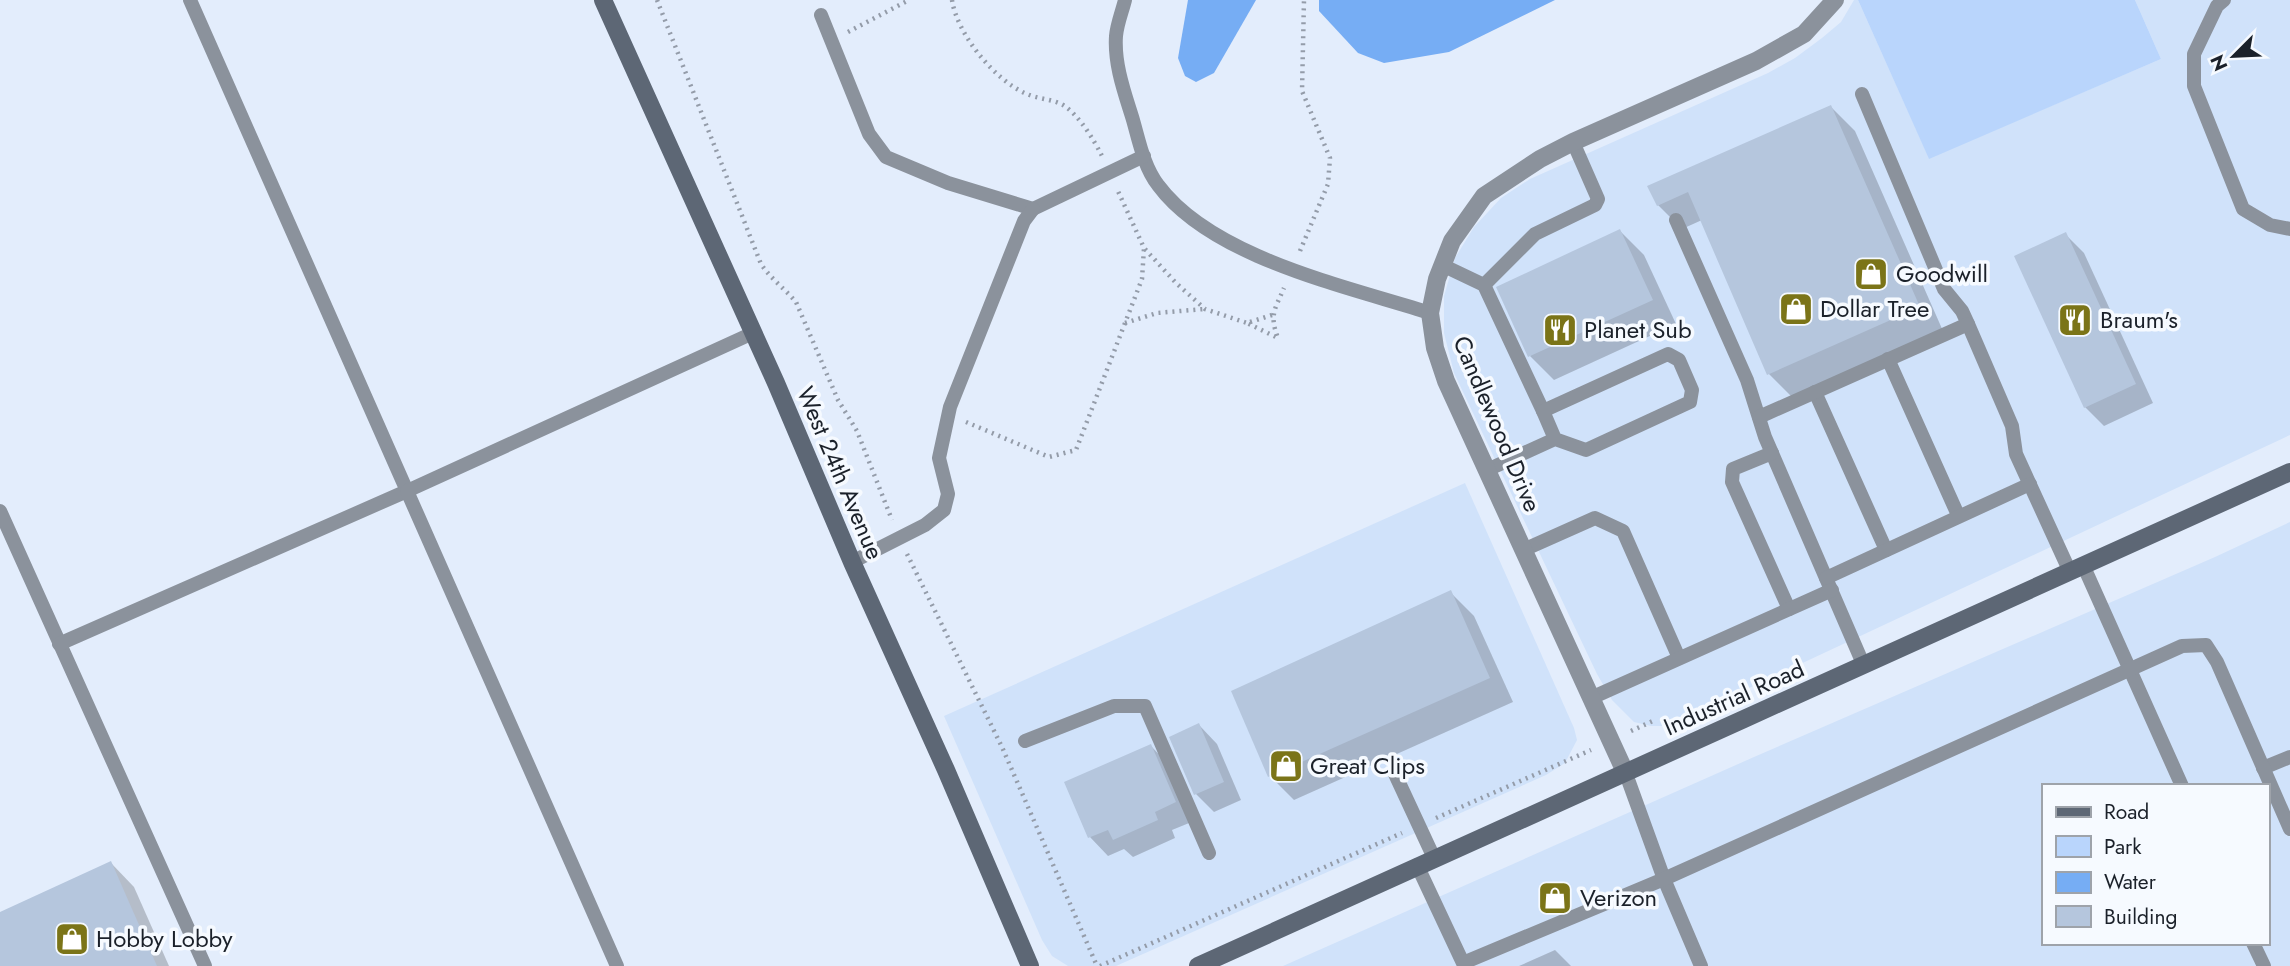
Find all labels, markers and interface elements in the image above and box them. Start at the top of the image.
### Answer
north arrow [2199,21,2269,91]
text: N [2204,50,2234,75]
shop icon: Goodwill [1852,255,1890,293]
place label: Goodwill [1896,256,1988,291]
shop icon: Dollar Tree [1777,290,1815,328]
place label: Dollar Tree [1820,291,1929,326]
restaurant icon: Braum's [2056,301,2094,339]
place label: Braum's [2100,302,2178,337]
restaurant icon: Planet Sub [1541,311,1579,349]
place label: Planet Sub [1584,312,1692,347]
street label: Candlewood Drive [1445,330,1550,517]
street label: West 24th Avenue [788,381,893,565]
street label: Industrial Road [1658,651,1810,744]
shop icon: Great Clips [1267,747,1305,785]
place label: Great Clips [1310,748,1425,783]
legend [2042,784,2269,945]
text: Road [2104,797,2149,827]
text: Park [2104,832,2142,862]
text: Water [2104,867,2157,897]
shop icon: Verizon [1536,879,1574,917]
place label: Verizon [1580,880,1657,915]
text: Building [2104,902,2177,932]
shop icon: Hobby Lobby [53,920,91,958]
place label: Hobby Lobby [96,921,233,956]

